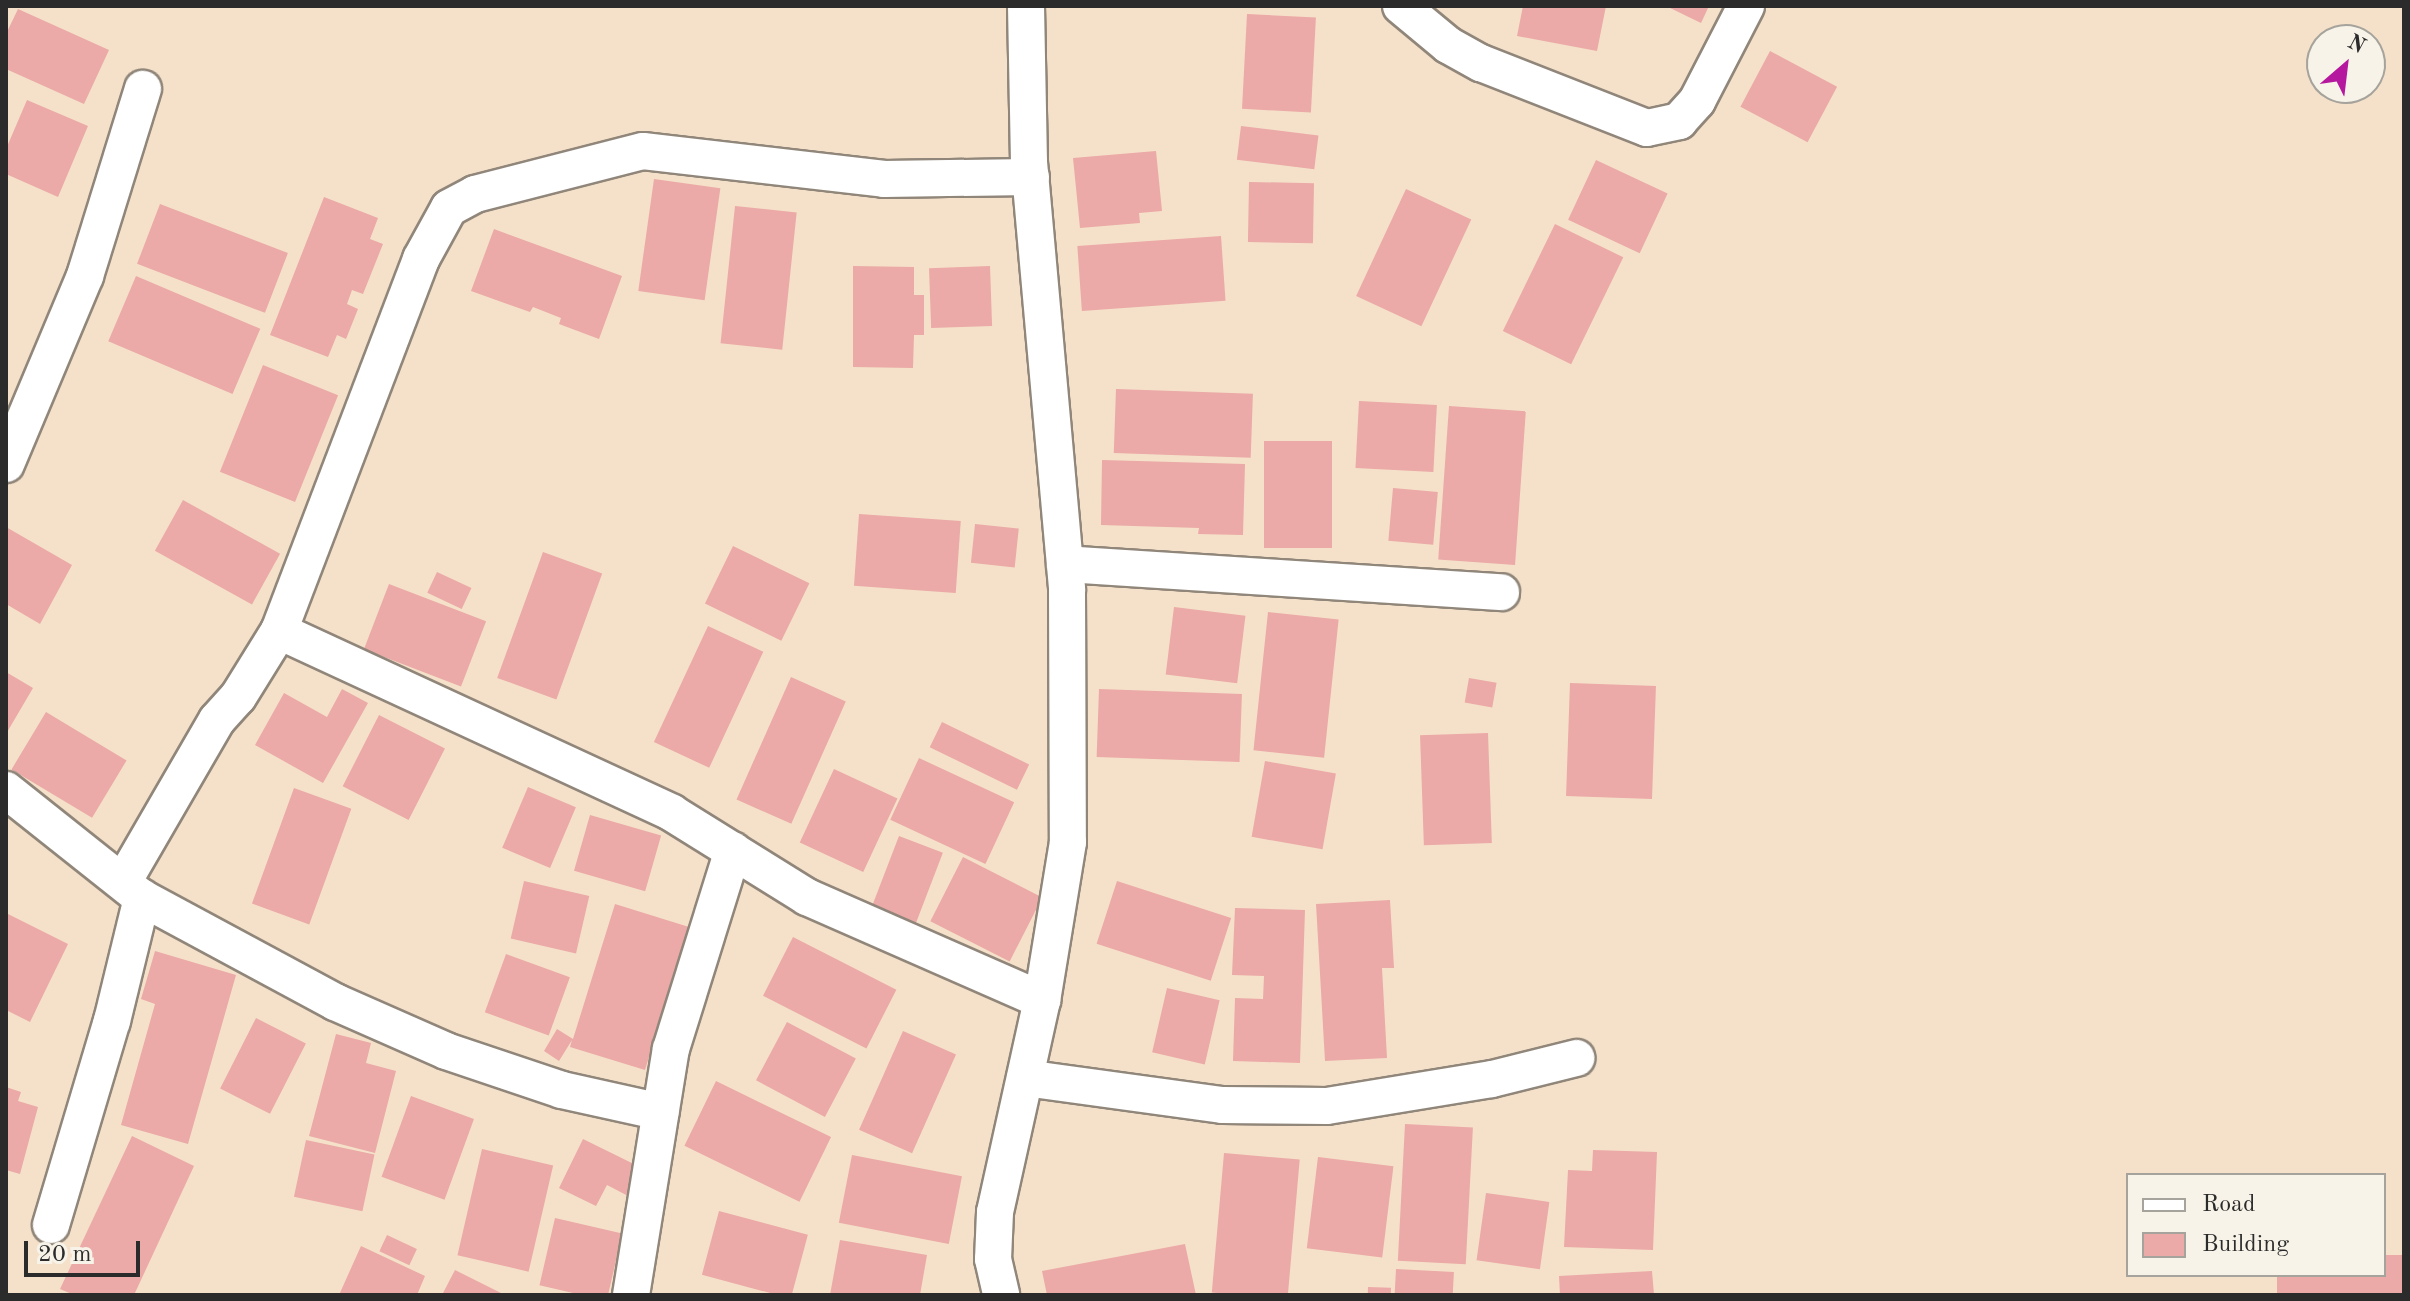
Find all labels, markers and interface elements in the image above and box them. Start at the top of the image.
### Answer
north arrow [2306,24,2386,104]
text: N [2344,31,2369,58]
legend [2126,1173,2386,1277]
text: Road [2202,1193,2255,1217]
scale bar [28,1225,144,1275]
text: Building [2202,1233,2289,1257]
text: 20 m [38,1243,92,1267]

